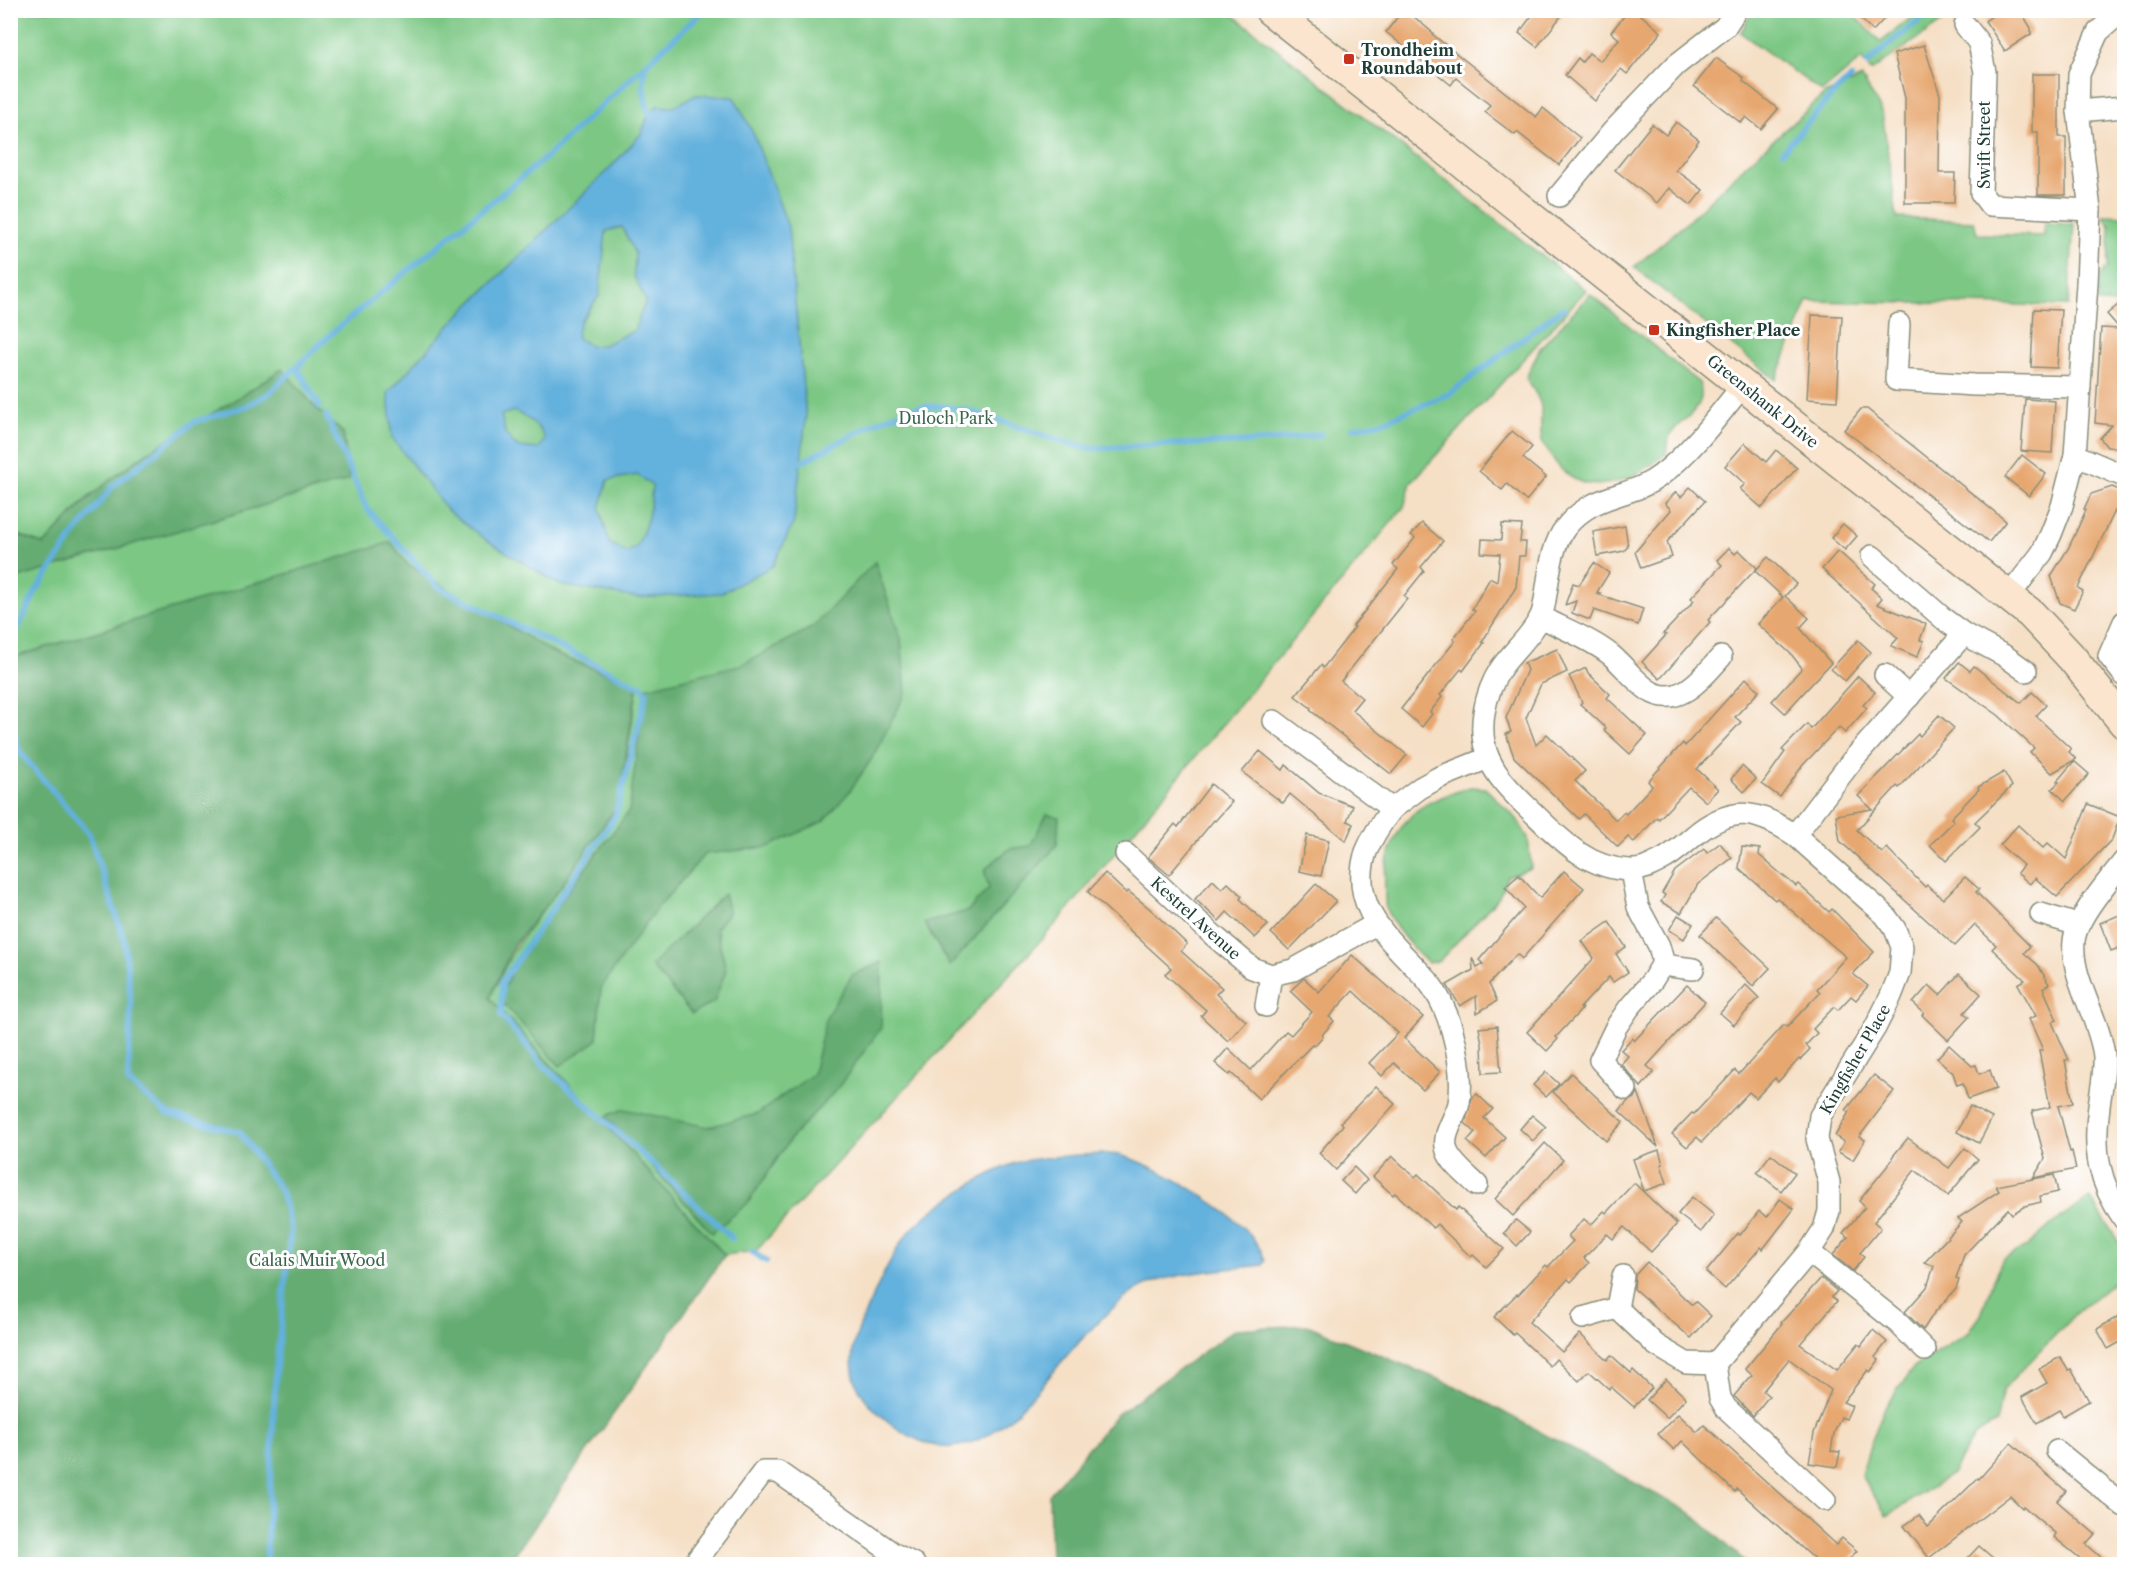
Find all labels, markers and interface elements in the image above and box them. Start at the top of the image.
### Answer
place label: Trondheim Roundabout [1361,40,1463,78]
marker: Trondheim Roundabout [1342,52,1356,66]
street label: Swift Street [1974,101,1994,189]
place label: Kingfisher Place [1666,320,1801,340]
marker: Kingfisher Place [1647,323,1661,337]
street label: Greenshank Drive [1703,350,1823,452]
park label: Duloch Park [899,408,994,428]
street label: Kestrel Avenue [1147,872,1245,964]
street label: Kingfisher Place [1815,1000,1895,1118]
park label: Calais Muir Wood [249,1250,385,1270]

